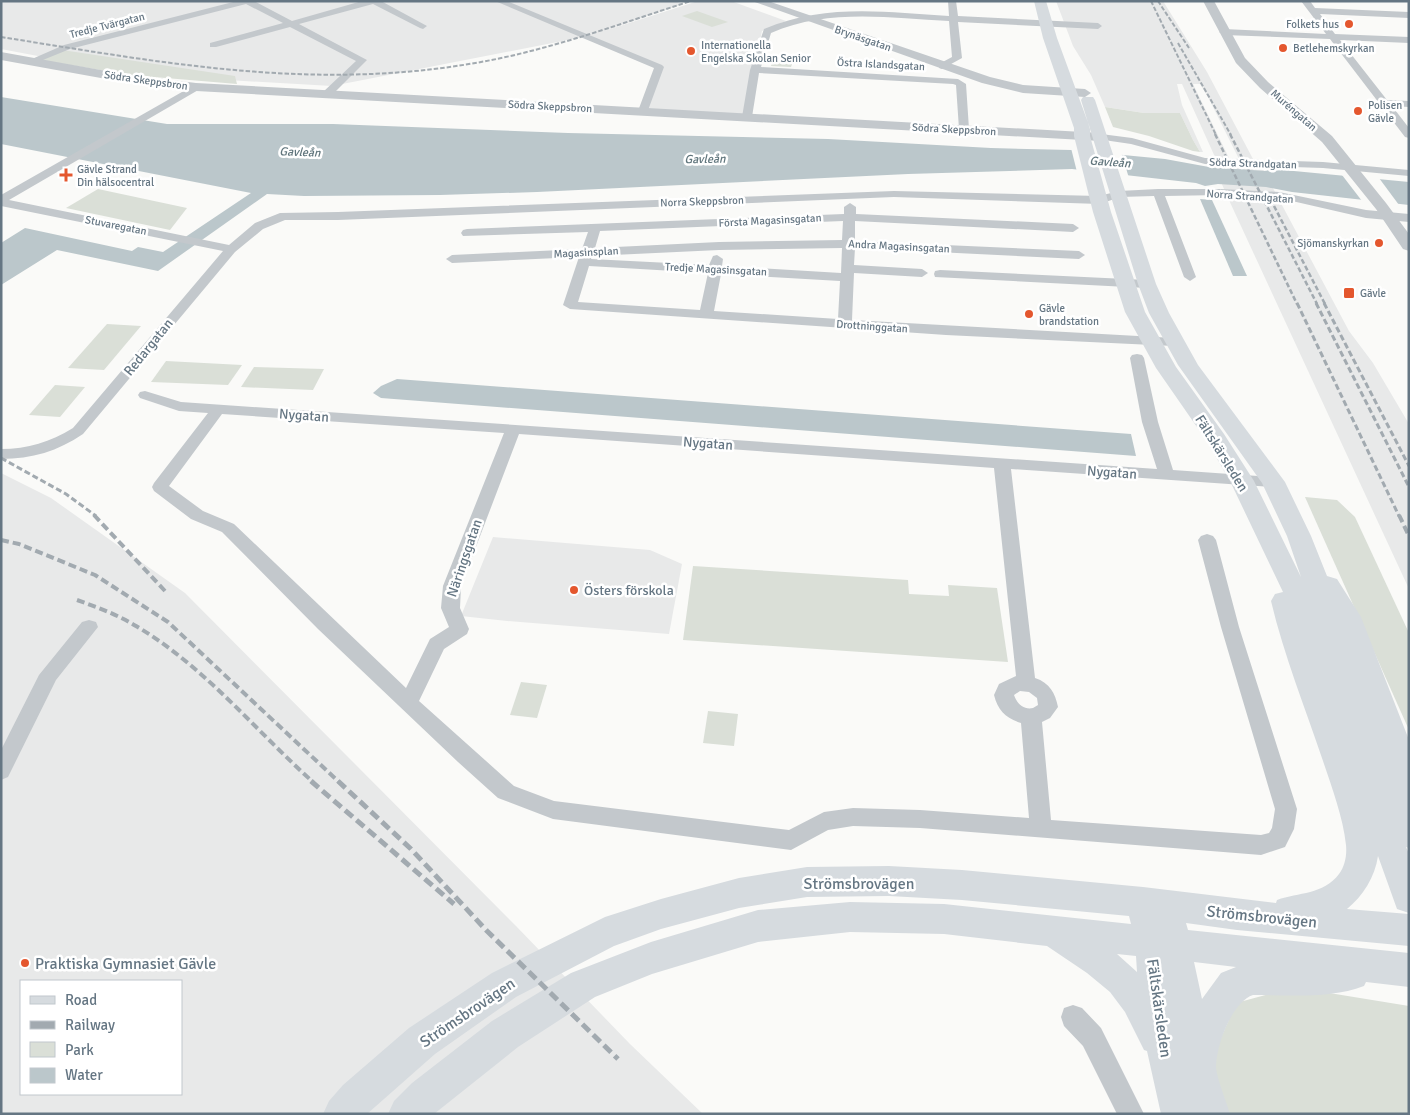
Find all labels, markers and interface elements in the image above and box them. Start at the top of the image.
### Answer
street label: Tredje Tvärgatan [68,10,146,41]
place label: Folkets hus [1286,18,1339,31]
marker: Folkets hus [1343,18,1355,30]
street label: Brynäsgatan [833,23,893,54]
place label: Internationella Engelska Skolan Senior [701,39,811,65]
marker: Betlehemskyrkan [1277,42,1289,54]
place label: Betlehemskyrkan [1293,42,1375,55]
marker: Internationella Engelska Skolan Senior [685,45,697,57]
street label: Östra Islandsgatan [837,55,925,73]
street label: Södra Skeppsbron [103,68,189,93]
street label: Muréngatan [1268,87,1319,134]
street label: Södra Skeppsbron [507,98,592,115]
place label: Polisen Gävle [1368,99,1402,125]
marker: Polisen Gävle [1352,105,1364,117]
street label: Södra Skeppsbron [911,121,996,138]
water label: Gavleån [279,144,321,161]
water label: Gavleån [684,152,726,167]
water label: Gavleån [1089,154,1131,171]
street label: Södra Strandgatan [1209,155,1297,172]
place label: Gävle Strand Din hälsocentral [77,163,154,189]
marker: Gävle Strand Din hälsocentral [59,168,73,182]
street label: Norra Strandgatan [1206,187,1294,206]
street label: Norra Skeppsbron [660,194,744,209]
street label: Första Magasinsgatan [718,211,822,230]
street label: Stuvaregatan [84,213,148,238]
street label: Andra Magasinsgatan [848,237,950,256]
place label: Sjömanskyrkan [1297,237,1369,250]
marker: Sjömanskyrkan [1373,237,1385,249]
street label: Magasinsplan [553,244,619,261]
street label: Tredje Magasinsgatan [665,260,767,279]
marker: Gävle [1342,286,1356,300]
place label: Gävle [1360,287,1386,300]
place label: Gävle brandstation [1039,302,1099,328]
marker: Gävle brandstation [1023,308,1035,320]
street label: Redargatan [120,315,177,379]
street label: Drottninggatan [836,318,908,335]
street label: Nygatan [278,405,329,426]
street label: Fältskärsleden [1191,412,1252,495]
street label: Nygatan [682,433,733,454]
street label: Nygatan [1086,462,1137,483]
street label: Näringsgatan [443,517,486,599]
place label: Östers förskola [584,582,674,599]
marker: Östers förskola [568,584,580,596]
street label: Strömsbrovägen [804,874,914,894]
street label: Strömsbrovägen [1206,901,1318,933]
place label: Praktiska Gymnasiet Gävle [35,954,216,974]
marker: Praktiska Gymnasiet Gävle [19,957,31,969]
street label: Fältskärsleden [1142,957,1176,1059]
street label: Strömsbrovägen [416,974,519,1052]
legend [20,980,182,1095]
text: Road [65,991,97,1009]
text: Railway [65,1016,115,1034]
text: Park [65,1041,94,1059]
text: Water [65,1066,103,1084]

